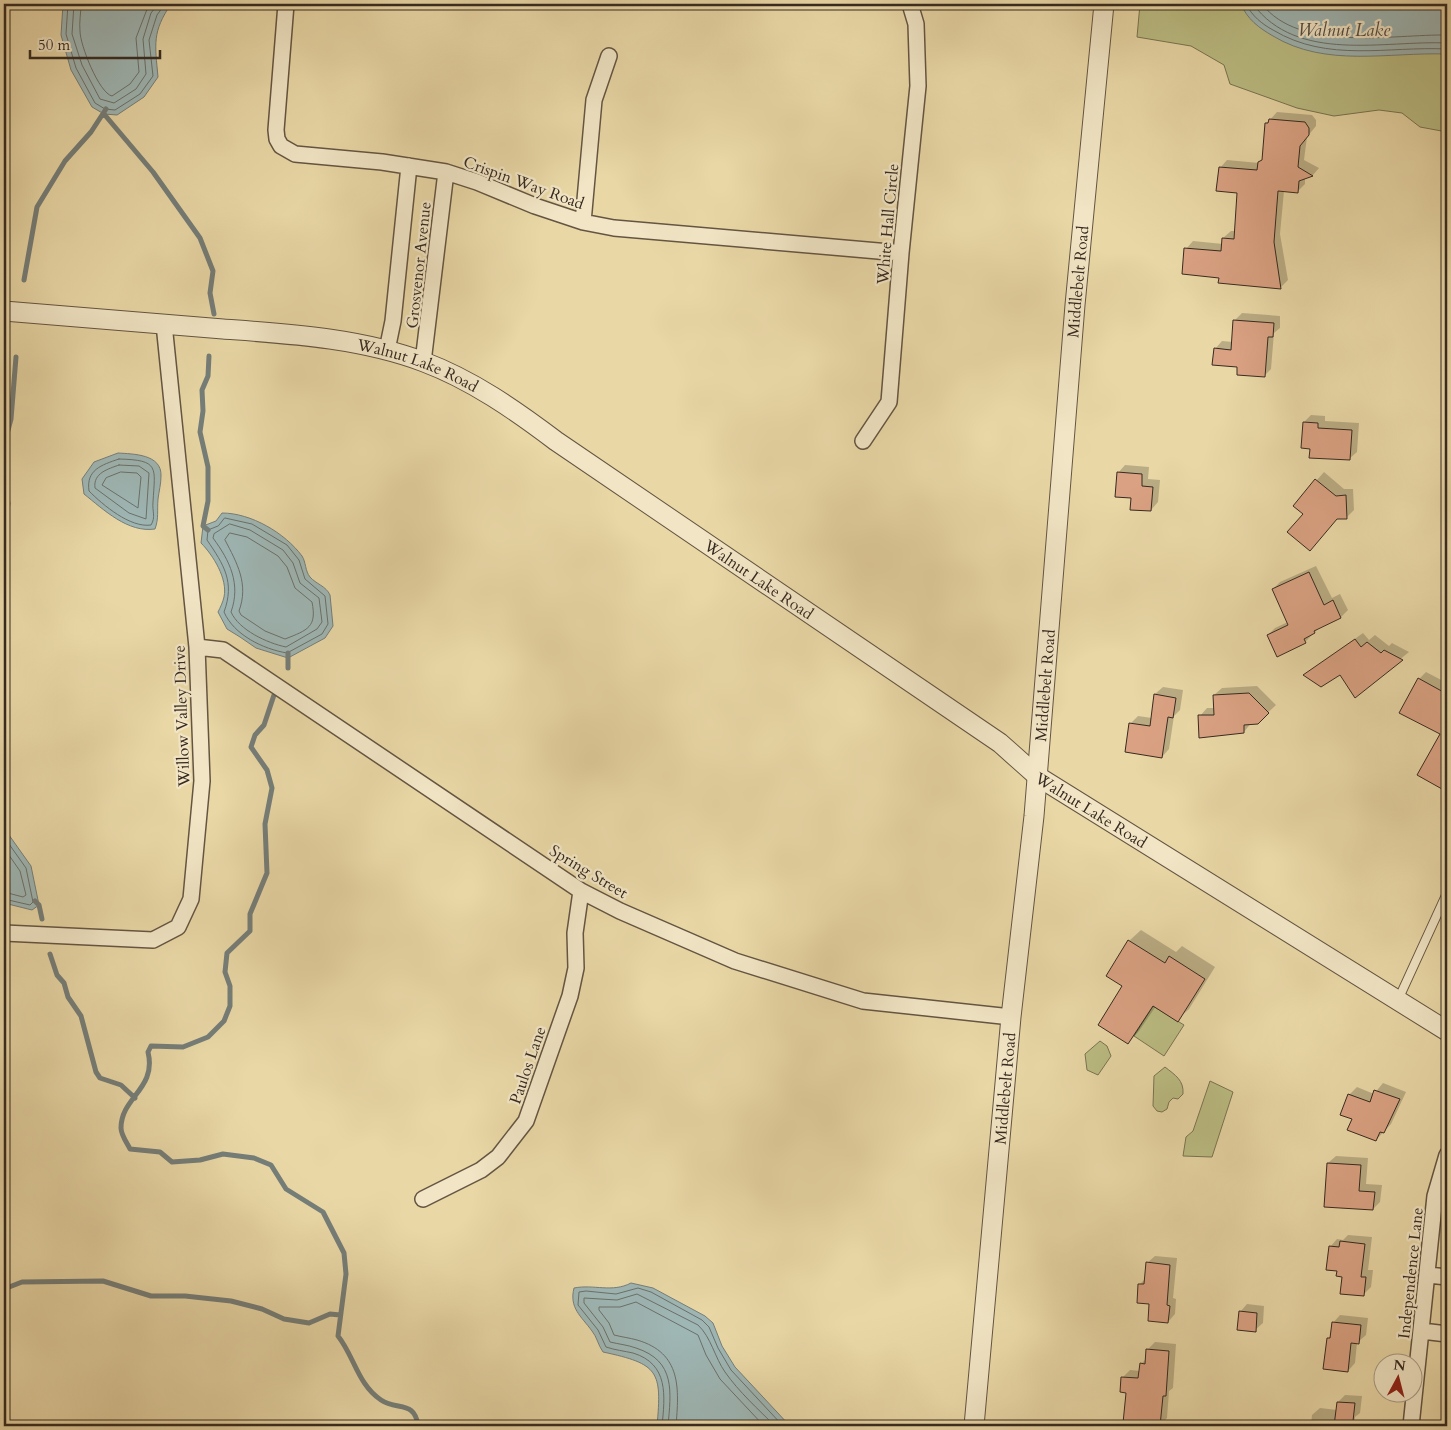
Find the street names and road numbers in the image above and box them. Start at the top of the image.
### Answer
street label: Crispin Way Road [460,151,587,215]
street label: White Hall Circle [872,163,904,287]
street label: Grosvenor Avenue [401,200,437,330]
street label: Middlebelt Road [1062,224,1095,339]
street label: Walnut Lake Road [354,334,482,398]
street label: Walnut Lake Road [699,534,818,625]
street label: Middlebelt Road [1030,628,1061,742]
street label: Willow Valley Drive [169,645,195,788]
street label: Walnut Lake Road [1030,767,1151,854]
street label: Spring Street [545,840,632,904]
street label: Paulos Lane [504,1024,551,1107]
street label: Middlebelt Road [990,1031,1022,1145]
street label: Independence Lane [1393,1206,1429,1340]

